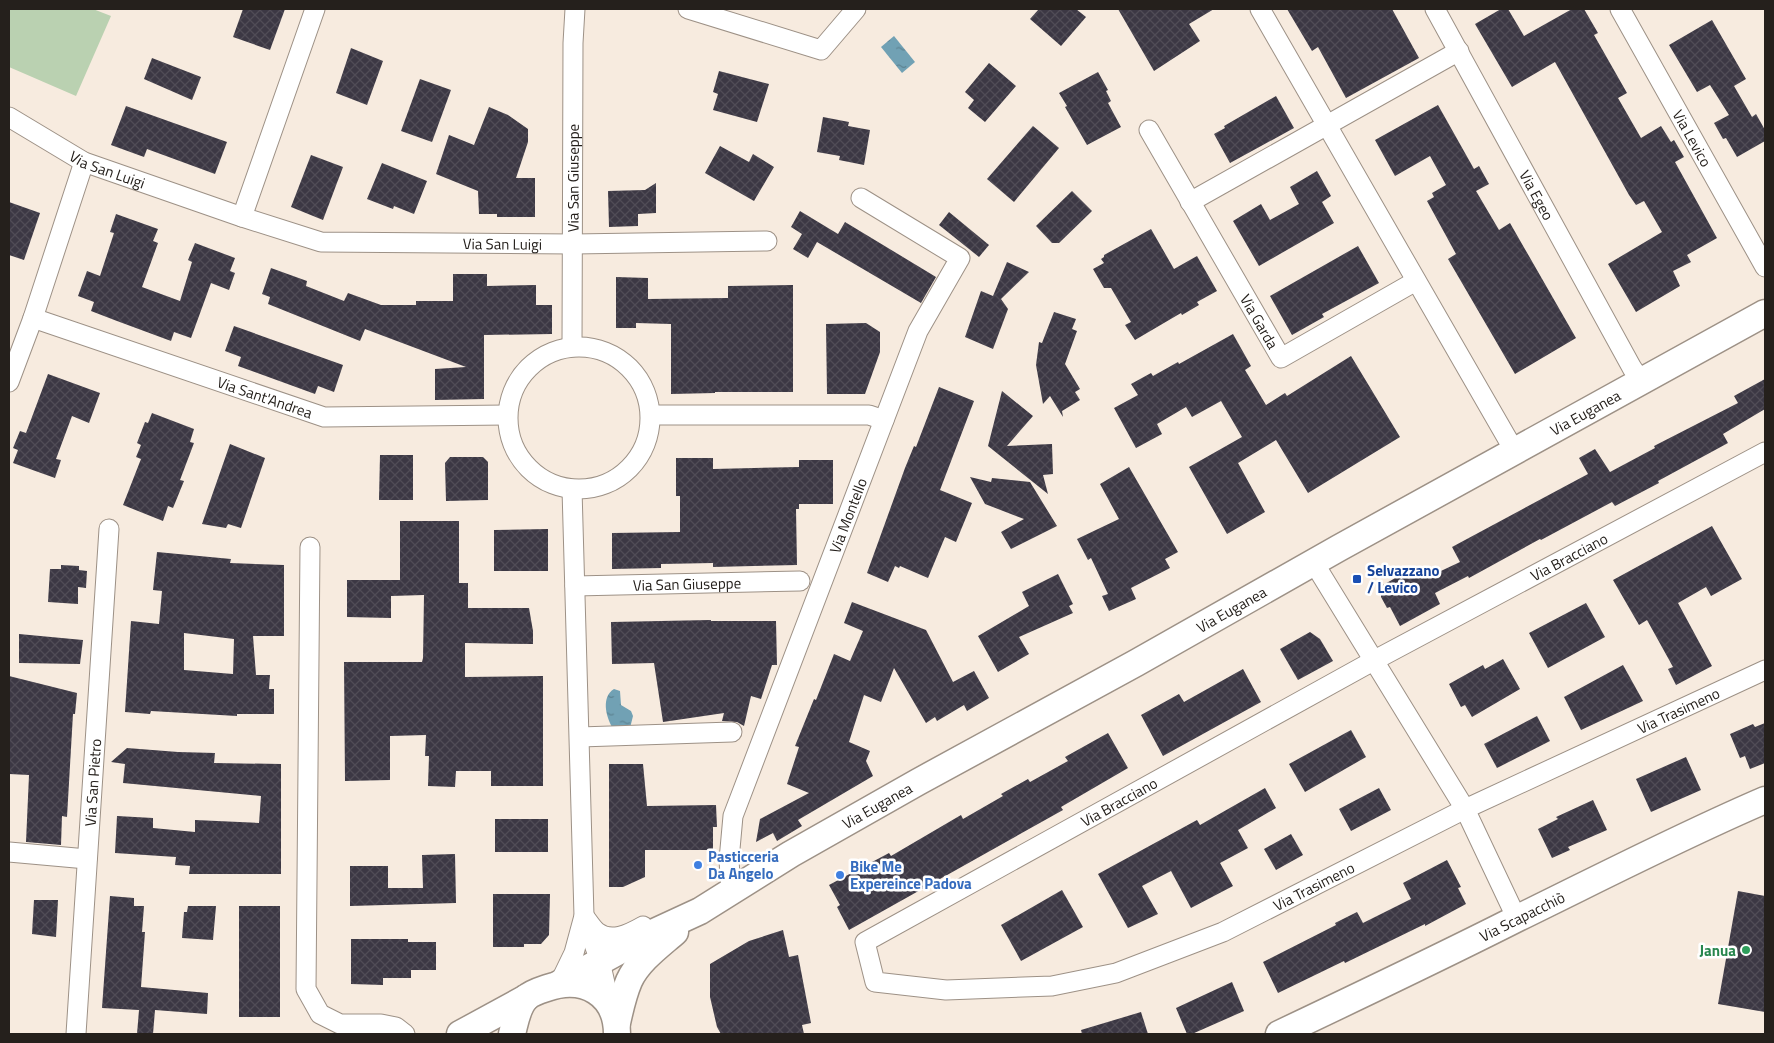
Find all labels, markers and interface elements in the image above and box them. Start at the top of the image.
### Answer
street label: Via Levico [1667,105,1718,171]
street label: Via San Giuseppe [561,124,584,232]
street label: Via San Luigi [65,144,148,194]
street label: Via Egeo [1514,166,1560,224]
street label: Via San Luigi [463,232,542,255]
street label: Via Garda [1235,290,1285,353]
street label: Via Sant'Andrea [214,370,316,424]
street label: Via Euganea [1546,383,1625,441]
street label: Via Montello [823,474,873,556]
street label: Via Bracciano [1526,527,1612,587]
place label: Selvazzano / Levico [1367,559,1439,599]
street label: Via San Giuseppe [633,571,741,596]
marker: Selvazzano / Levico [1351,573,1363,585]
street label: Via Euganea [1192,580,1271,638]
street label: Via Trasimeno [1633,681,1723,739]
street label: Via San Pietro [78,738,107,827]
street label: Via Bracciano [1076,771,1162,833]
street label: Via Euganea [838,776,917,834]
place label: Pasticceria Da Angelo [708,845,779,885]
place label: Bike Me Expereince Padova [850,855,972,895]
street label: Via Trasimeno [1269,856,1358,916]
marker: Pasticceria Da Angelo [692,859,704,871]
marker: Bike Me Expereince Padova [834,869,846,881]
street label: Via Scapacchiò [1475,885,1569,947]
place label: Janua [1700,939,1736,962]
marker: Janua [1740,944,1752,956]

